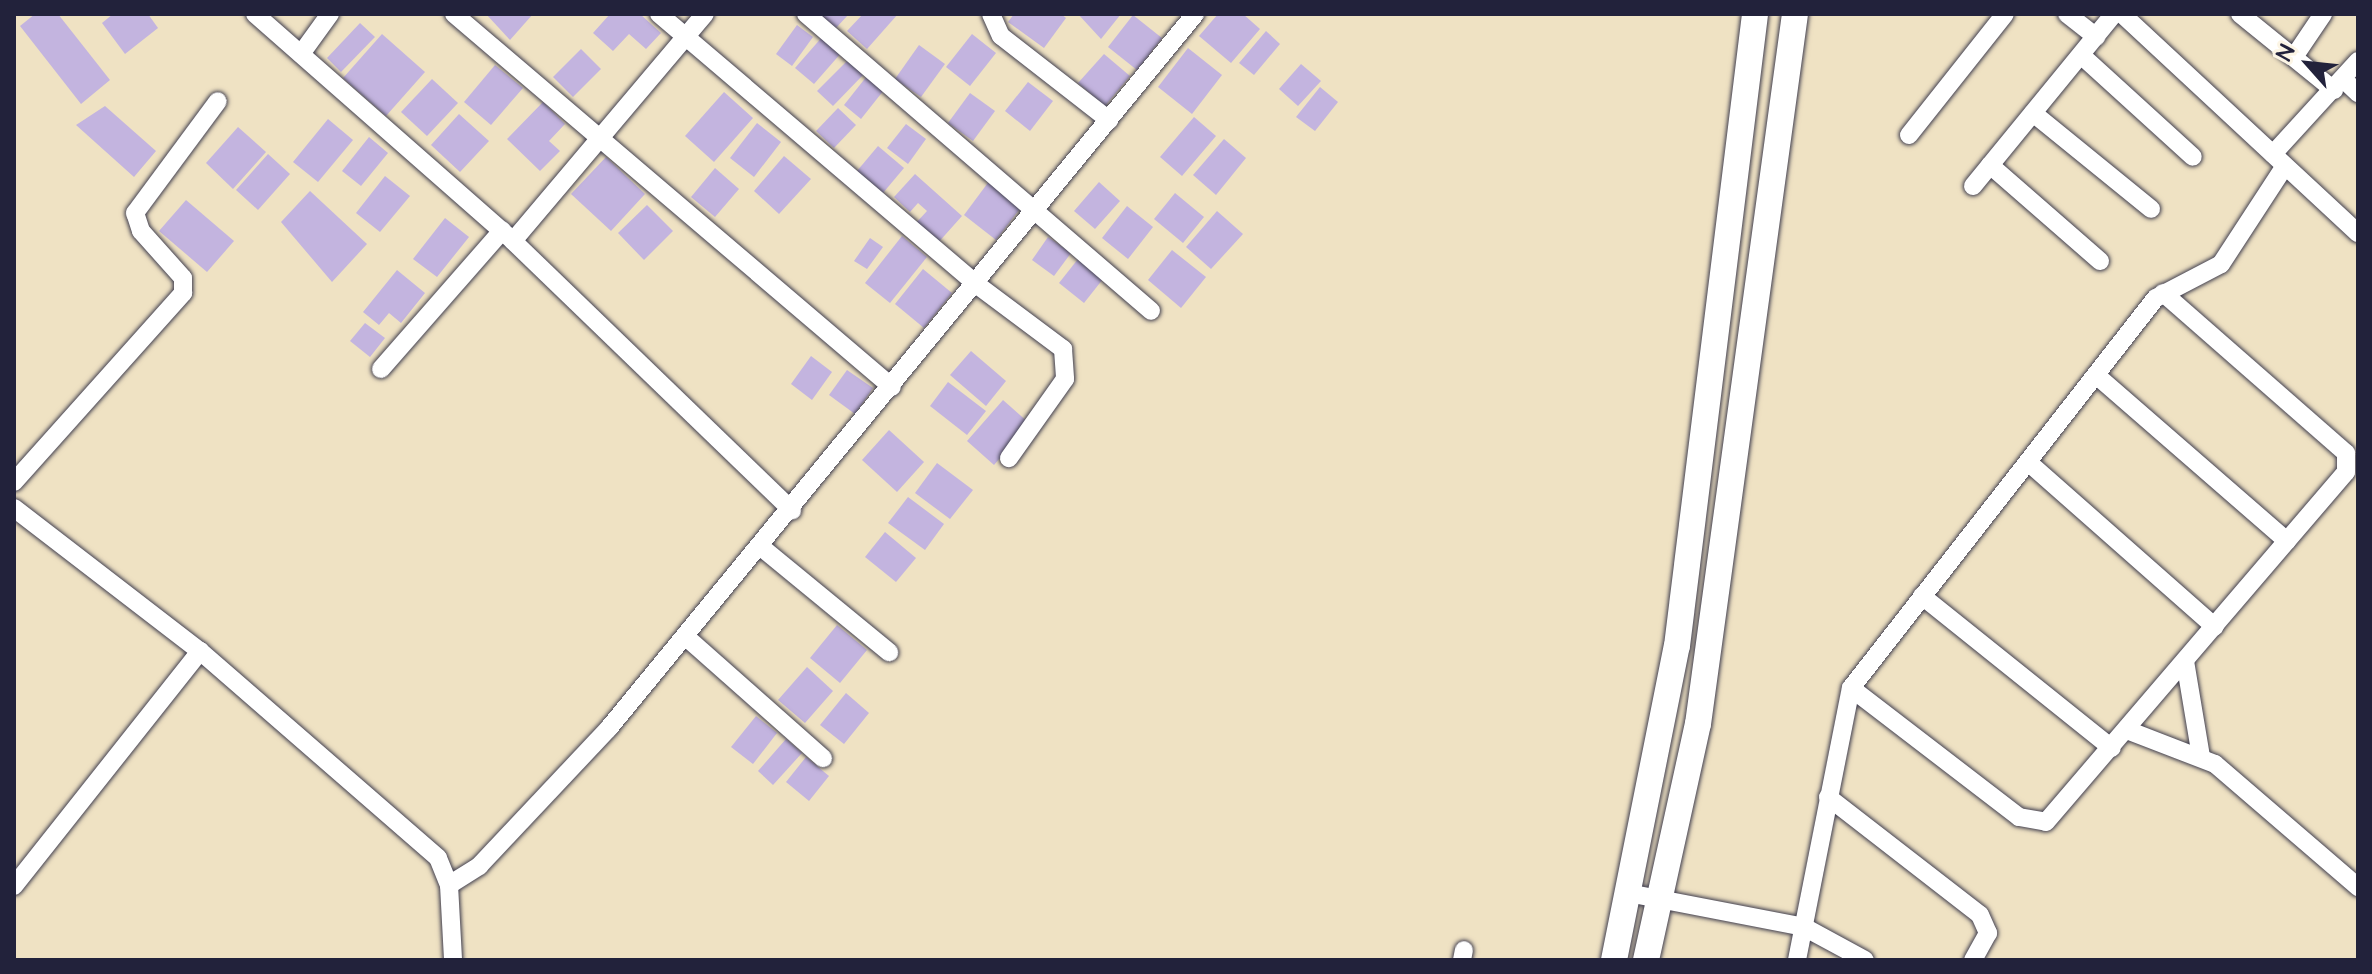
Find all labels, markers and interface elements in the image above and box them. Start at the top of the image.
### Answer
north arrow [2268,24,2348,104]
text: N [2269,40,2303,66]

